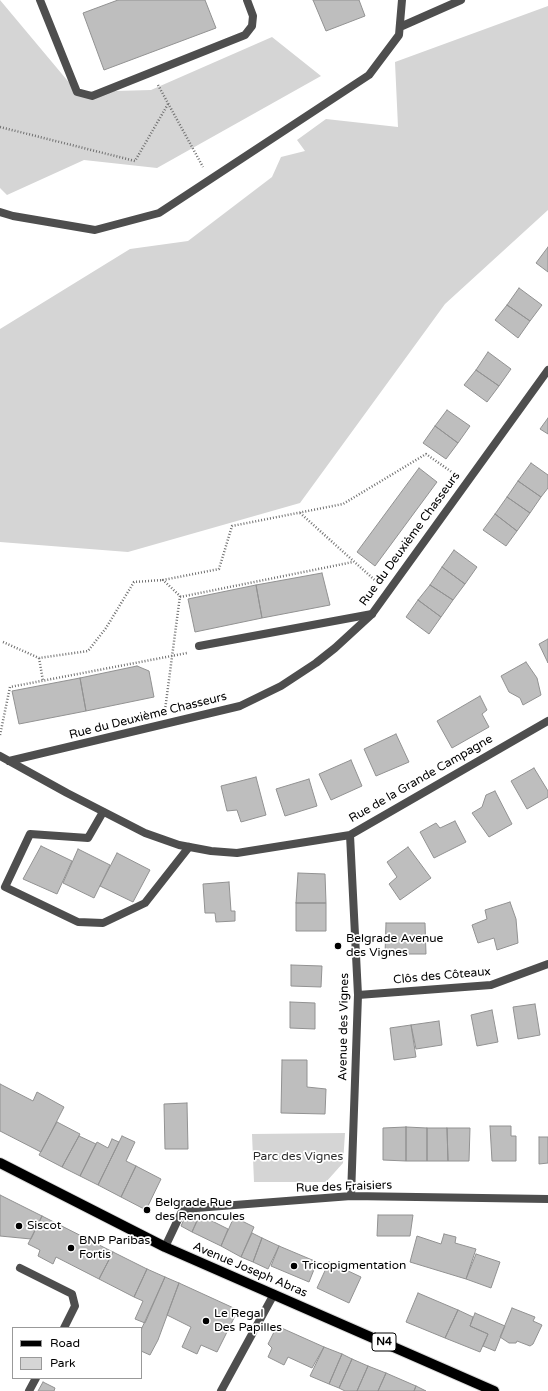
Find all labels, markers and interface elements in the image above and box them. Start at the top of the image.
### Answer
street label: Rue du Deuxième Chasseurs [357,469,463,609]
street label: Rue du Deuxième Chasseurs [68,689,228,743]
street label: Rue de la Grande Campagne [347,732,495,826]
place label: Belgrade Avenue des Vignes [346,932,443,960]
marker: Belgrade Avenue des Vignes [333,941,343,951]
street label: Clôs des Côteaux [393,965,491,987]
street label: Avenue des Vignes [336,973,352,1081]
park label: Parc des Vignes [253,1150,343,1164]
street label: Rue des Fraisiers [296,1178,392,1196]
place label: Belgrade Rue des Renoncules [155,1196,245,1224]
marker: Belgrade Rue des Renoncules [142,1205,152,1215]
place label: Siscot [27,1219,61,1233]
marker: Siscot [14,1221,24,1231]
place label: BNP Paribas Fortis [79,1234,150,1262]
street label: Avenue Joseph Abras [191,1239,309,1301]
marker: BNP Paribas Fortis [66,1243,76,1253]
place label: Tricopigmentation [302,1259,406,1273]
marker: Tricopigmentation [289,1261,299,1271]
place label: Le Regal Des Papilles [214,1307,282,1335]
marker: Le Regal Des Papilles [201,1316,211,1326]
legend [12,1327,142,1379]
road number: N4 [372,1333,396,1351]
text: Road [50,1336,80,1350]
text: Park [50,1356,76,1370]

